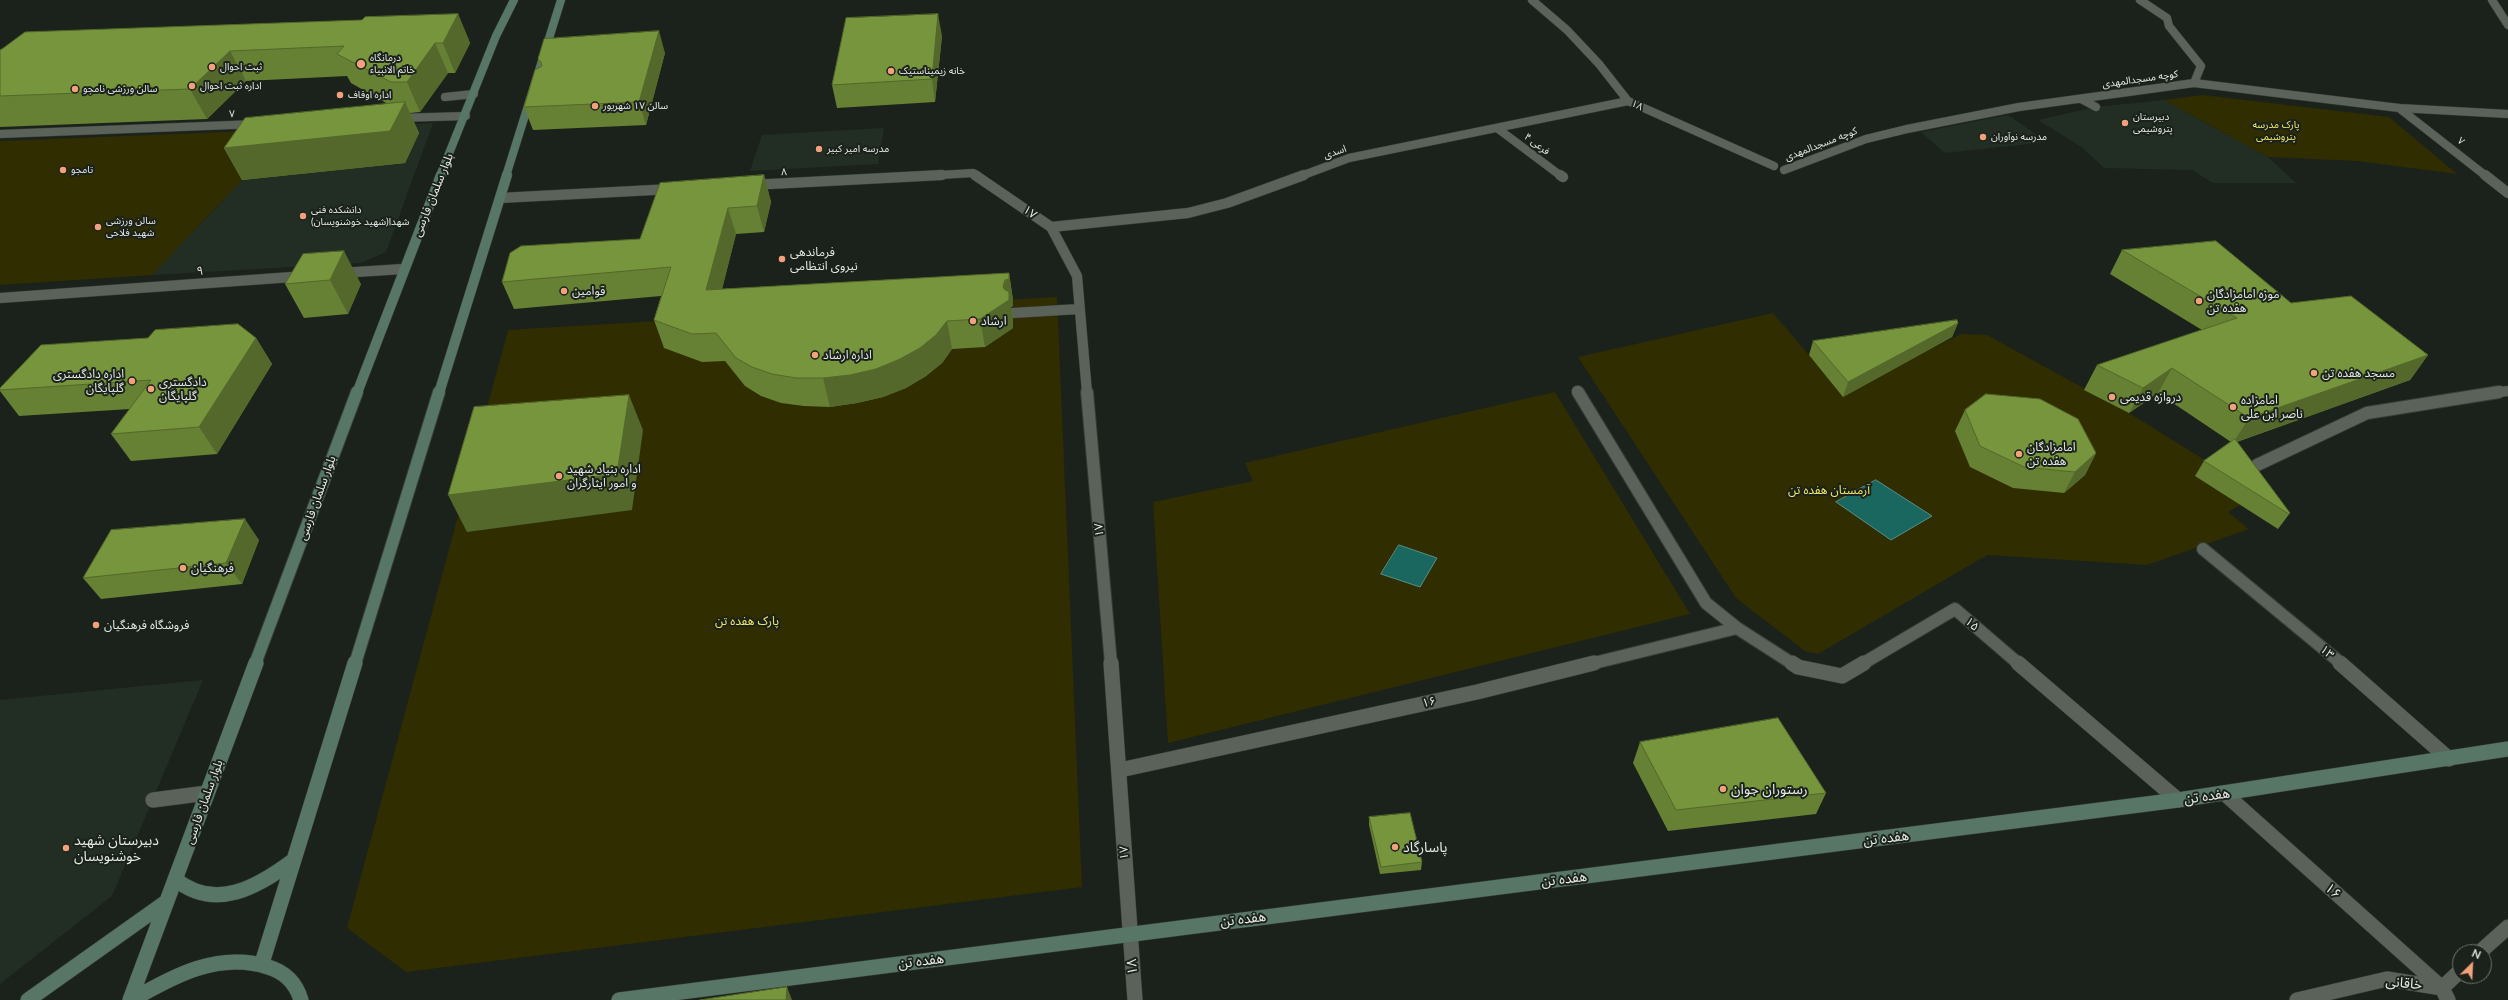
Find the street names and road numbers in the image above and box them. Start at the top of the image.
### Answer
street label: کوچه مسجدالمهدی [2101,68,2179,90]
street label: ۱۸ [1629,97,1645,113]
street label: ۷ [229,108,235,120]
street label: کوچه مسجدالمهدی [1783,125,1859,163]
street label: فرعی ۴ [1522,131,1552,157]
street label: ۷ [2455,135,2467,147]
street label: اسدی [1322,143,1348,161]
street label: بلوار سلمان فارسی [410,151,456,239]
street label: ۸ [781,166,787,178]
street label: ۱۷ [1020,202,1040,222]
street label: ۹ [196,264,204,278]
street label: بلوار سلمان فارسی [295,454,339,542]
street label: ۱۷ [1091,523,1107,537]
street label: ۱۵ [1962,614,1982,634]
street label: ۱۳ [2317,642,2337,662]
street label: ۱۶ [1421,694,1437,710]
street label: بلوار سلمان فارسی [182,758,226,846]
street label: هفده تن [2183,784,2231,808]
street label: هفده تن [1862,827,1910,849]
street label: ۱۷ [1116,846,1132,860]
street label: هفده تن [1540,868,1588,890]
street label: ۱۶ [2321,879,2345,903]
street label: هفده تن [1219,908,1267,930]
street label: هفده تن [897,950,945,972]
street label: ۱۸ [1123,958,1141,976]
street label: خاقانی [2385,973,2423,993]

